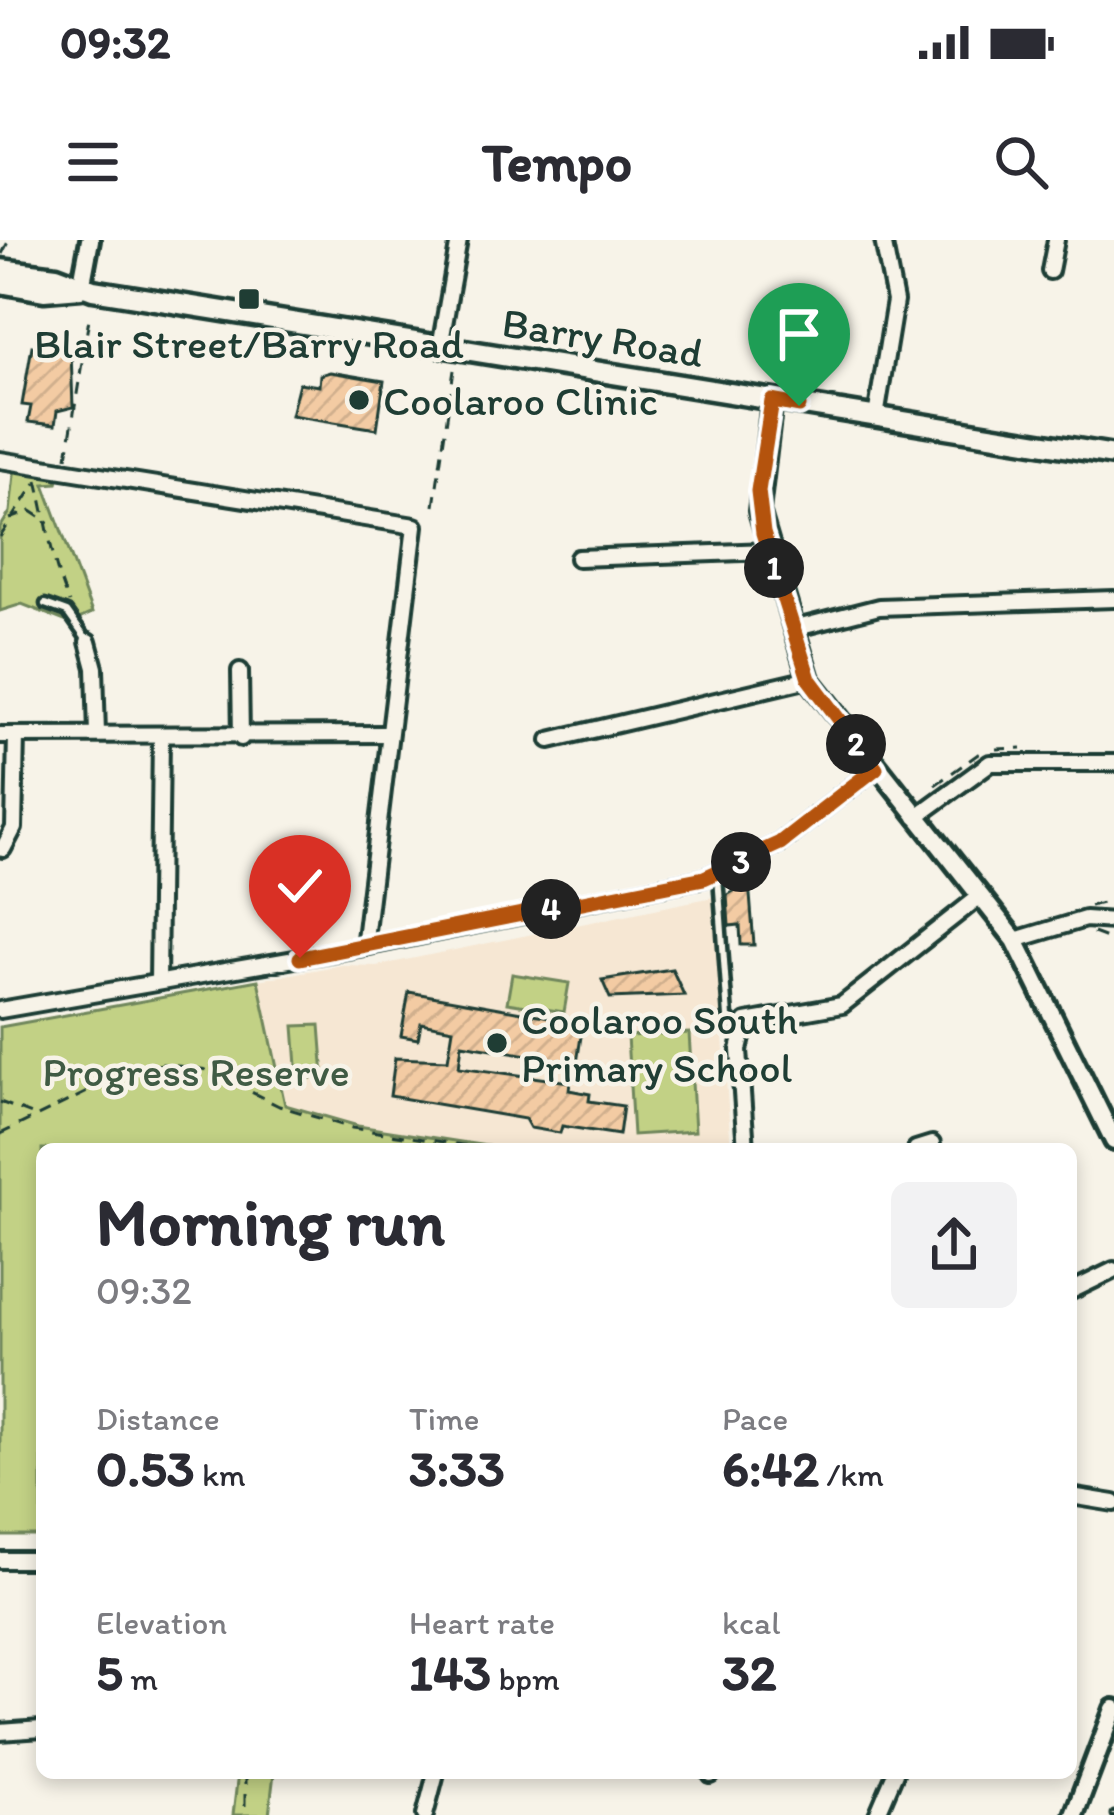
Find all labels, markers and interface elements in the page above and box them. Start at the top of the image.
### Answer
text: 09:32 [60,15,170,69]
icon: menu [60,129,126,195]
icon: search [988,129,1054,195]
text: Tempo [482,130,632,195]
pin [748,283,850,406]
marker: Blair Street/Barry Road [236,286,262,312]
street label: Barry Road [499,296,707,379]
icon: arrive [766,301,832,367]
place label: Blair Street/Barry Road [34,318,464,369]
place label: Coolaroo Clinic [383,375,658,426]
marker: Coolaroo Clinic [346,387,372,413]
pin: 1 [744,538,804,598]
text: 1 [766,548,782,587]
pin: 2 [826,714,886,774]
text: 2 [847,724,865,763]
pin: 3 [711,832,771,892]
pin [249,835,351,958]
text: 3 [732,842,750,881]
icon: check [267,853,333,919]
pin: 4 [521,879,581,939]
text: 4 [541,889,561,928]
place label: Coolaroo South Primary School [521,994,798,1093]
marker: Coolaroo South Primary School [484,1030,510,1056]
park label: Progress Reserve [42,1046,350,1097]
text: Morning run [96,1182,445,1262]
button: share [891,1182,1017,1308]
text: 09:32 [96,1267,192,1314]
text: Distance [96,1399,220,1438]
text: Time [409,1399,479,1438]
text: Pace [722,1399,788,1438]
text: 0.53 [96,1438,195,1499]
text: 3:33 [409,1438,505,1499]
text: 6:42 [722,1438,819,1499]
text: km [195,1455,246,1494]
text: /km [819,1455,884,1494]
text: Elevation [96,1603,227,1642]
text: Heart rate [409,1603,555,1642]
text: kcal [722,1603,781,1642]
text: 5 [96,1642,123,1703]
text: 143 [409,1642,491,1703]
text: 32 [722,1642,777,1703]
text: m [123,1659,158,1698]
text: bpm [491,1659,560,1698]

